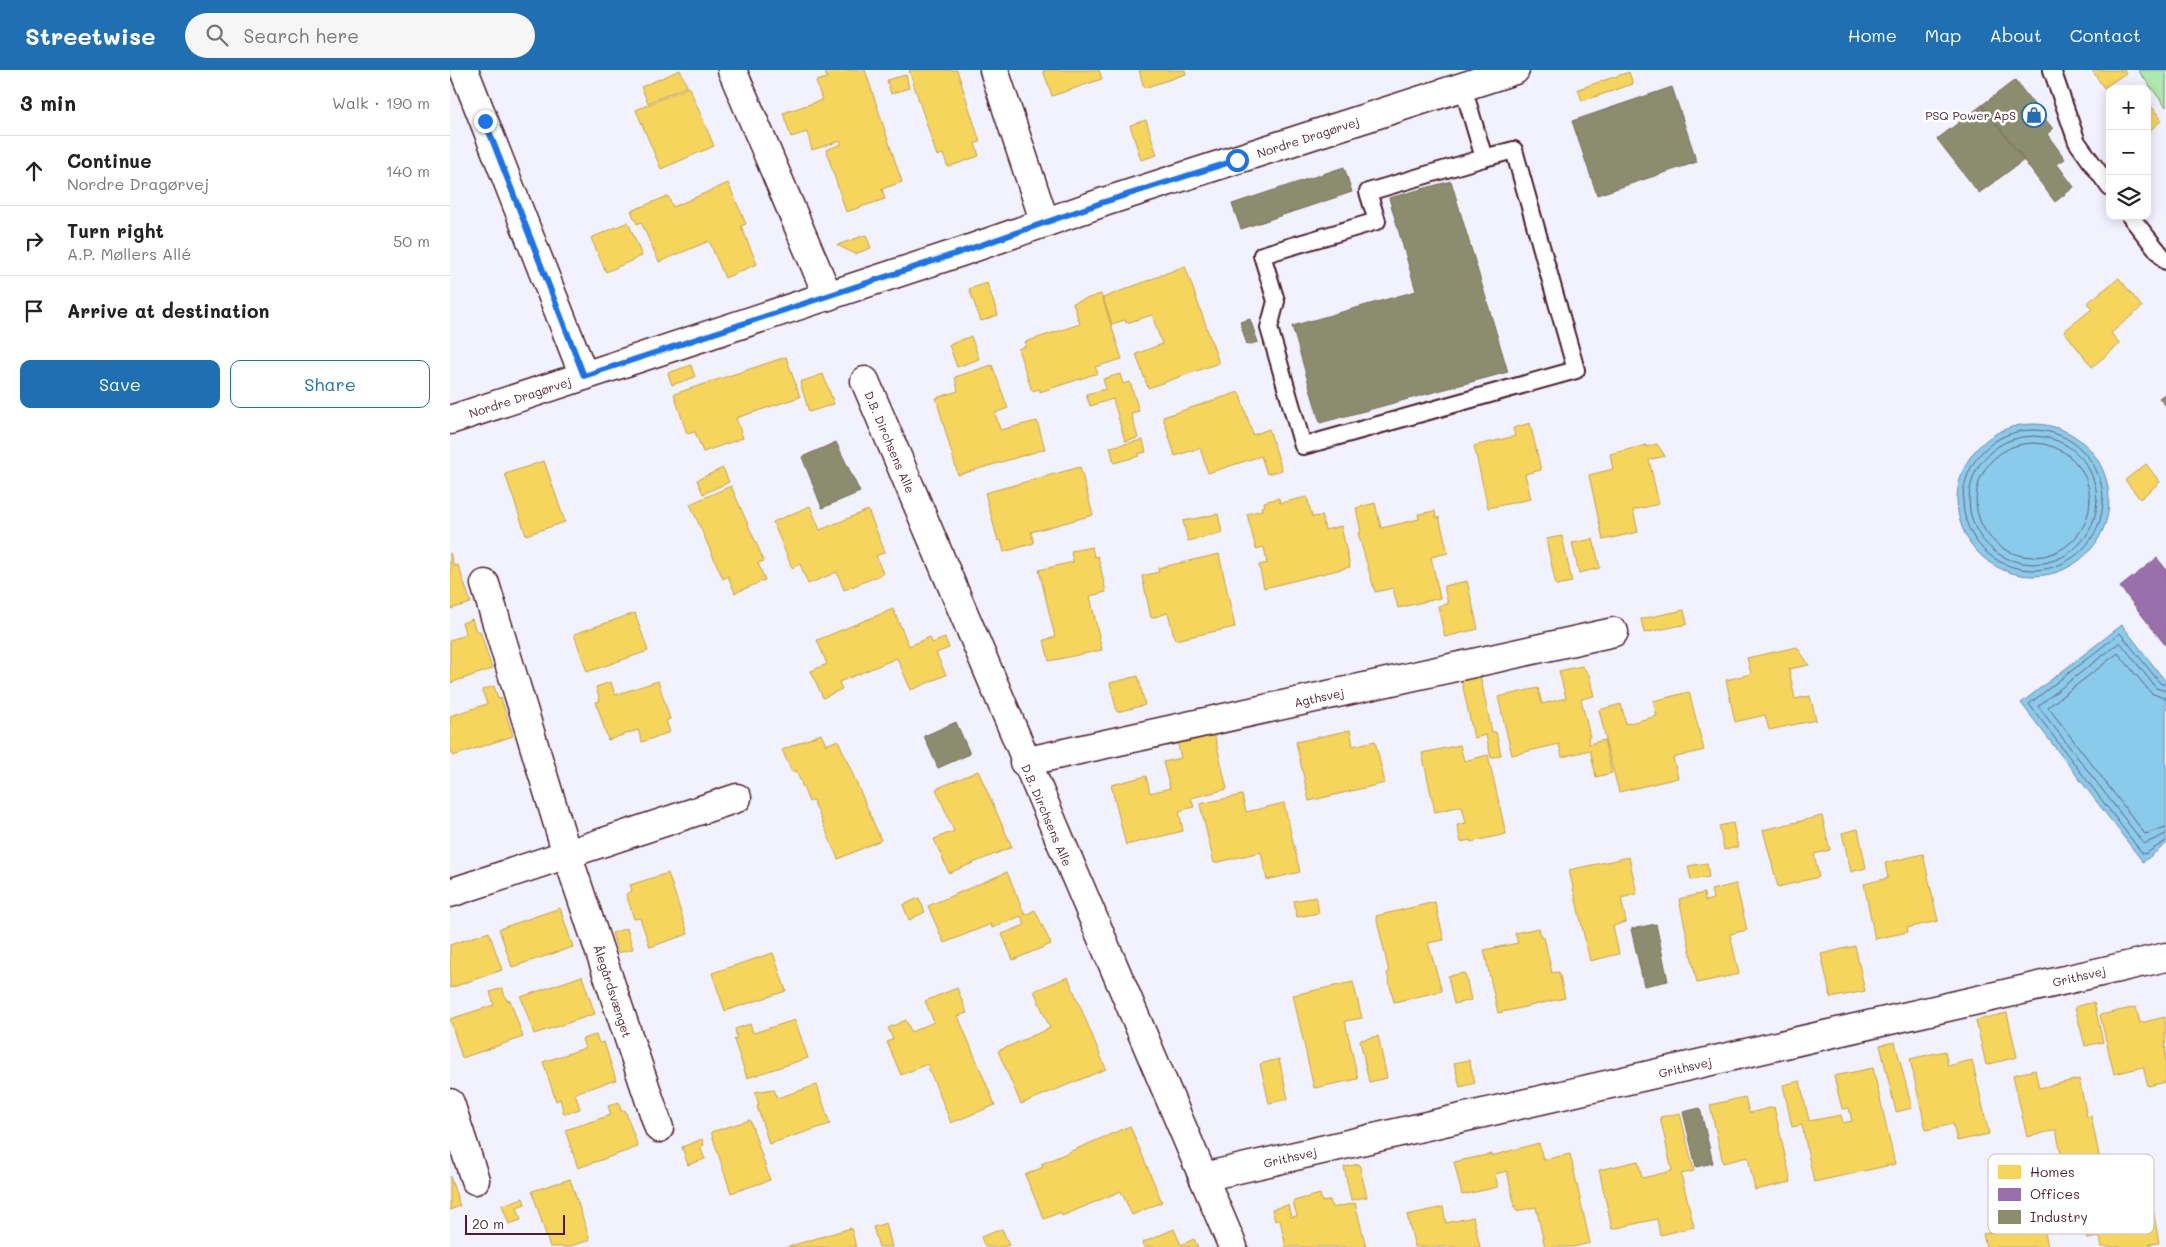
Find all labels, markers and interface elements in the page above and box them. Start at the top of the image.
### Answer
search box [185,13,535,58]
text: Streetwise [25,20,155,51]
icon: search [203,21,231,49]
text: Search here [243,23,359,48]
text: Home [1848,23,1897,47]
text: Map [1925,23,1961,47]
text: About [1989,23,2042,47]
text: Contact [2070,23,2141,47]
map controls [2106,85,2151,220]
button: + [2106,85,2151,130]
text: 3 min [20,89,76,116]
text: Walk · 190 m [332,92,430,113]
shop icon: PSQ Power ApS [2021,102,2047,128]
place label: PSQ Power ApS [1925,107,2016,123]
route end [474,110,497,133]
street label: Nordre Dragørvej [1255,113,1361,161]
button: − [2106,130,2151,175]
text: Continue [67,148,152,173]
route start [1226,149,1249,172]
icon: ahead [20,157,48,185]
text: 140 m [386,160,430,181]
text: Nordre Dragørvej [67,173,209,194]
button: layers [2106,175,2151,220]
text: Turn right [67,218,164,243]
icon: right [20,227,48,255]
text: 50 m [393,230,430,251]
text: A.P. Møllers Allé [67,243,191,264]
icon: arrive [20,297,48,325]
text: Arrive at destination [67,298,270,323]
button: Save [20,360,220,408]
button: Share [230,360,430,408]
street label: Nordre Dragørvej [467,373,573,421]
street label: D.B. Dirchsens Alle [861,388,919,496]
street label: Agthsvej [1292,684,1346,710]
street label: D.B. Dirchsens Alle [1018,761,1076,869]
street label: Ålegårdsvænget [590,943,636,1039]
street label: Grithsvej [2051,962,2107,990]
street label: Grithsvej [1657,1053,1713,1081]
street label: Grithsvej [1262,1143,1318,1171]
legend [1988,1154,2154,1234]
text: Homes [2030,1162,2075,1181]
text: Offices [2030,1184,2080,1203]
text: Industry [2030,1207,2088,1226]
scale bar [465,1212,565,1235]
text: 20 m [472,1214,504,1233]

